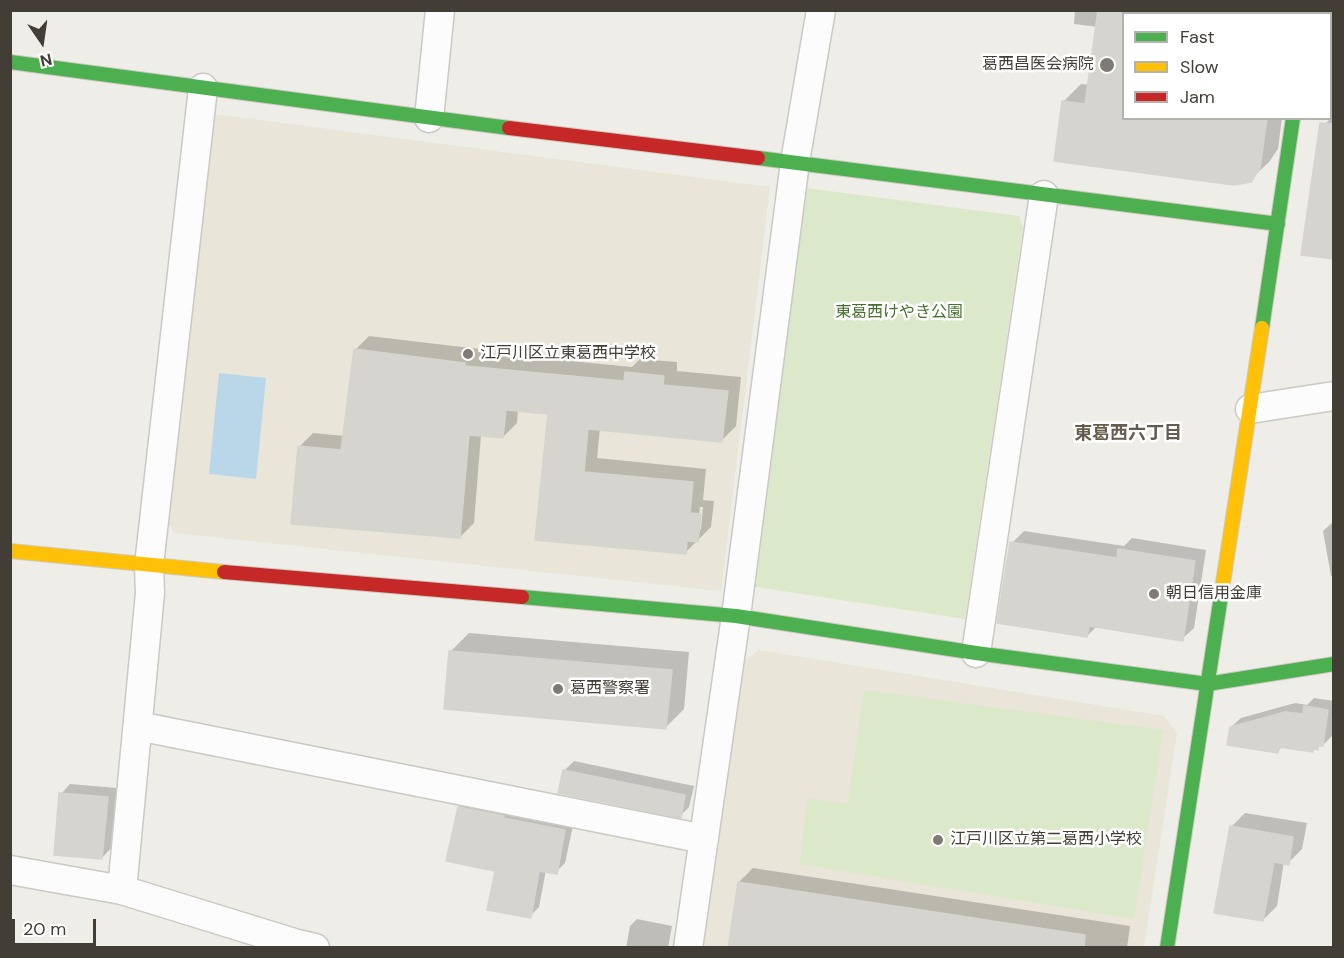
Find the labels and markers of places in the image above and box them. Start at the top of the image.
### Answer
place label: 葛西昌医会病院 [982,55,1094,75]
marker: 葛西昌医会病院 [1098,56,1116,74]
place label: 江戸川区立東葛西中学校 [480,344,656,364]
marker: 江戸川区立東葛西中学校 [461,347,475,361]
place label: 朝日信用金庫 [1166,584,1262,604]
marker: 朝日信用金庫 [1147,587,1161,601]
place label: 葛西警察署 [570,679,650,699]
marker: 葛西警察署 [551,682,565,696]
place label: 江戸川区立第二葛西小学校 [950,830,1142,850]
marker: 江戸川区立第二葛西小学校 [931,833,945,847]

